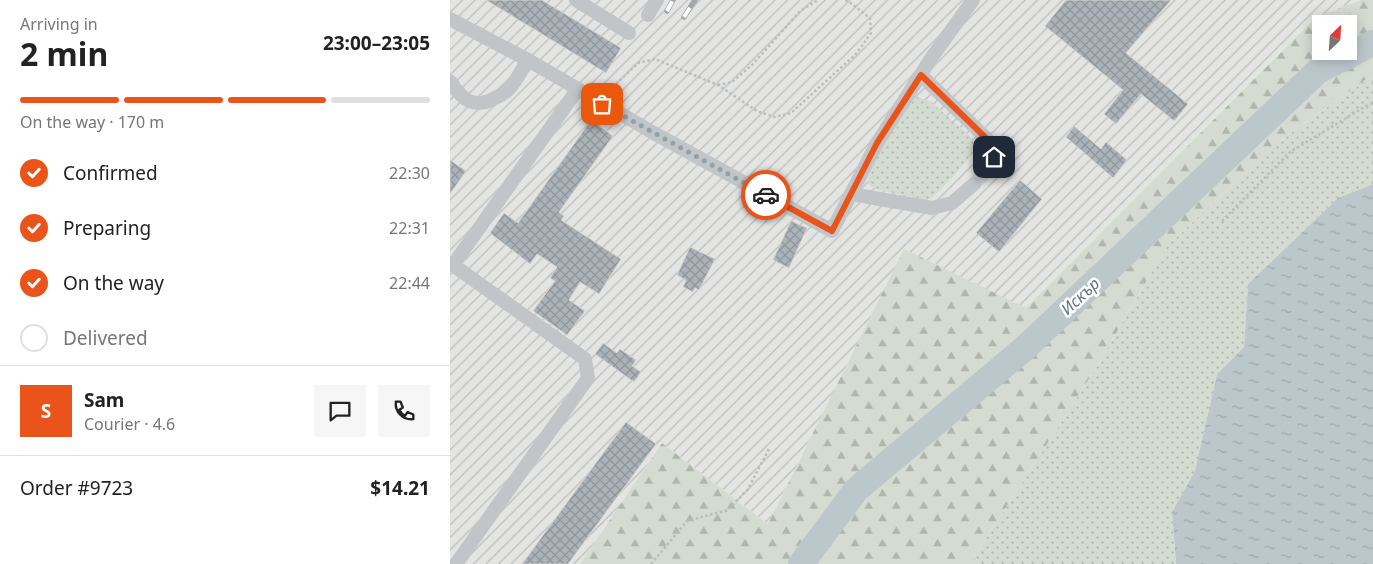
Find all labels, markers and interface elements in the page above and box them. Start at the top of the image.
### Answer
text: Arriving in [20,13,98,35]
north arrow [1312,15,1358,60]
map controls [1312,15,1357,60]
text: 23:00–23:05 [323,30,430,56]
text: 2 min [20,32,108,75]
pin [581,83,623,125]
icon: bag [588,90,616,118]
text: On the way · 170 m [20,111,164,133]
pin [973,136,1015,178]
icon: home [980,143,1008,171]
icon: check [20,159,48,187]
text: Confirmed [63,160,158,186]
text: 22:30 [389,162,430,184]
courier [741,170,791,220]
icon: car [752,181,780,209]
icon: check [20,214,48,242]
text: Preparing [63,215,151,241]
text: 22:31 [389,217,430,239]
icon: check [20,269,48,297]
text: On the way [63,270,164,296]
text: 22:44 [389,272,430,294]
water label: Искър [1056,273,1104,319]
text: Delivered [63,325,148,351]
button: chat [314,385,366,437]
button: phone [378,385,430,437]
text: Sam [84,387,124,413]
text: S [41,398,51,424]
text: Courier · 4.6 [84,413,175,435]
text: Order #9723 [20,475,133,501]
text: $14.21 [370,475,430,501]

